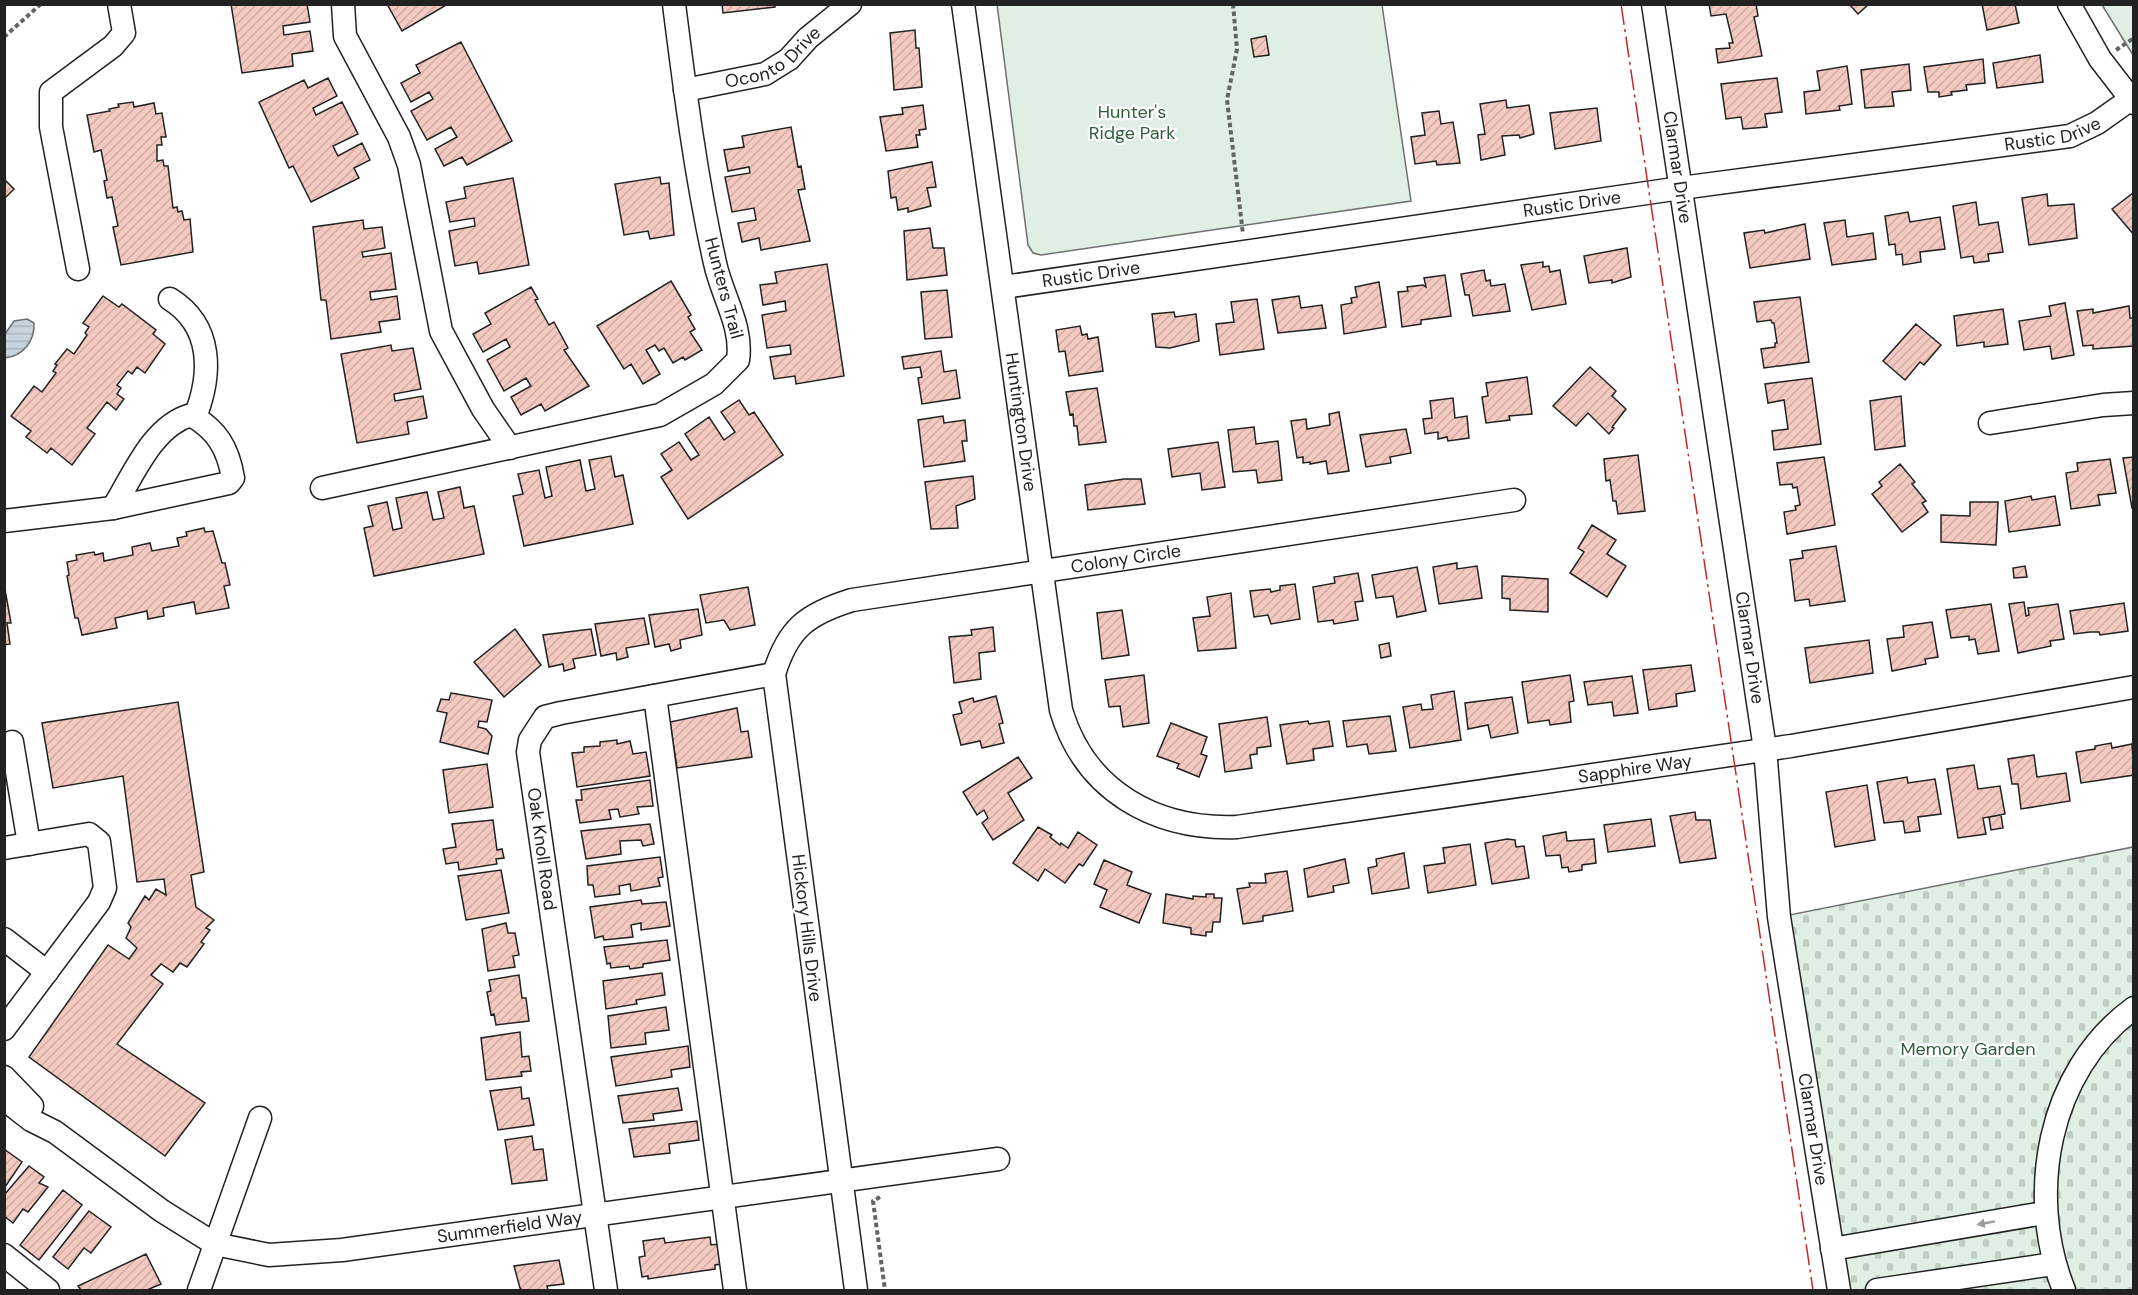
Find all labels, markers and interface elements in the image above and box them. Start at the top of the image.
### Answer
street label: Oconto Drive [723,21,826,94]
park label: Hunter's Ridge Park [1089,100,1175,145]
street label: Clarmar Drive [1657,109,1698,225]
street label: Rustic Drive [2003,111,2105,157]
street label: Rustic Drive [1521,185,1623,223]
street label: Hunters Trail [699,235,749,341]
street label: Rustic Drive [1040,255,1142,293]
street label: Huntington Drive [1000,351,1043,493]
street label: Colony Circle [1069,538,1183,579]
street label: Clarmar Drive [1729,590,1770,706]
street label: Sapphire Way [1576,749,1694,789]
street label: Oak Knoll Road [522,786,562,912]
street label: Hickory Hills Drive [786,853,828,1003]
park label: Memory Garden [1900,1037,2036,1061]
street label: Clarmar Drive [1792,1071,1834,1187]
street label: Summerfield Way [436,1205,584,1249]
one-way arrow [1977,1219,1996,1228]

